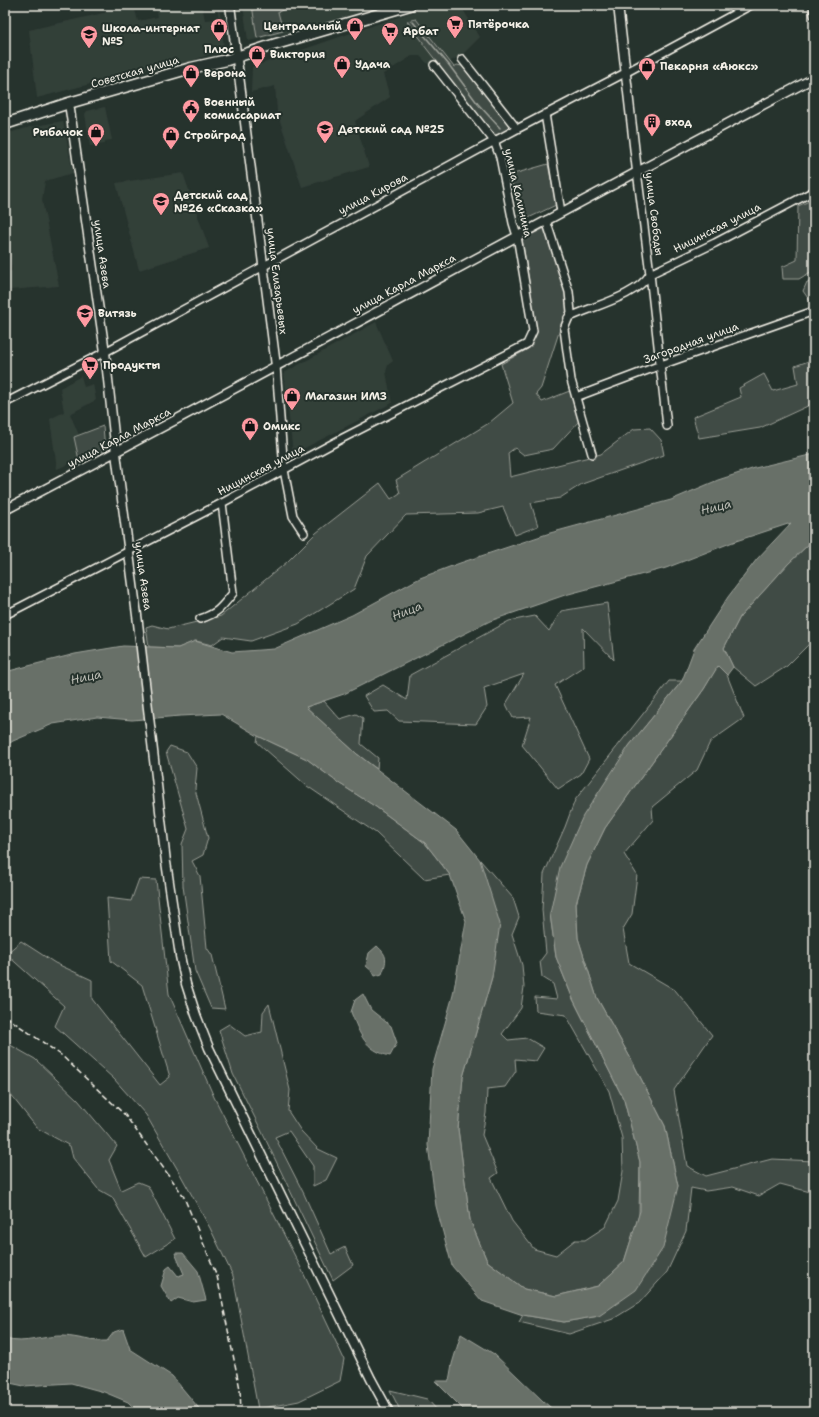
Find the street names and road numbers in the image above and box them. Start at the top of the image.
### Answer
street label: Советская улица [89,52,181,92]
street label: улица Калинина [500,147,536,239]
street label: улица Кирова [336,169,410,219]
street label: улица Свободы [641,172,667,256]
street label: Ницинская улица [671,199,763,257]
street label: улица Азева [90,219,114,289]
street label: улица Елизарьевых [263,227,291,335]
street label: улица Карла Маркса [350,250,458,318]
street label: Загородная улица [641,319,741,367]
street label: улица Карла Маркса [65,404,173,472]
street label: Ницинская улица [215,441,307,499]
street label: улица Азева [131,541,155,611]

